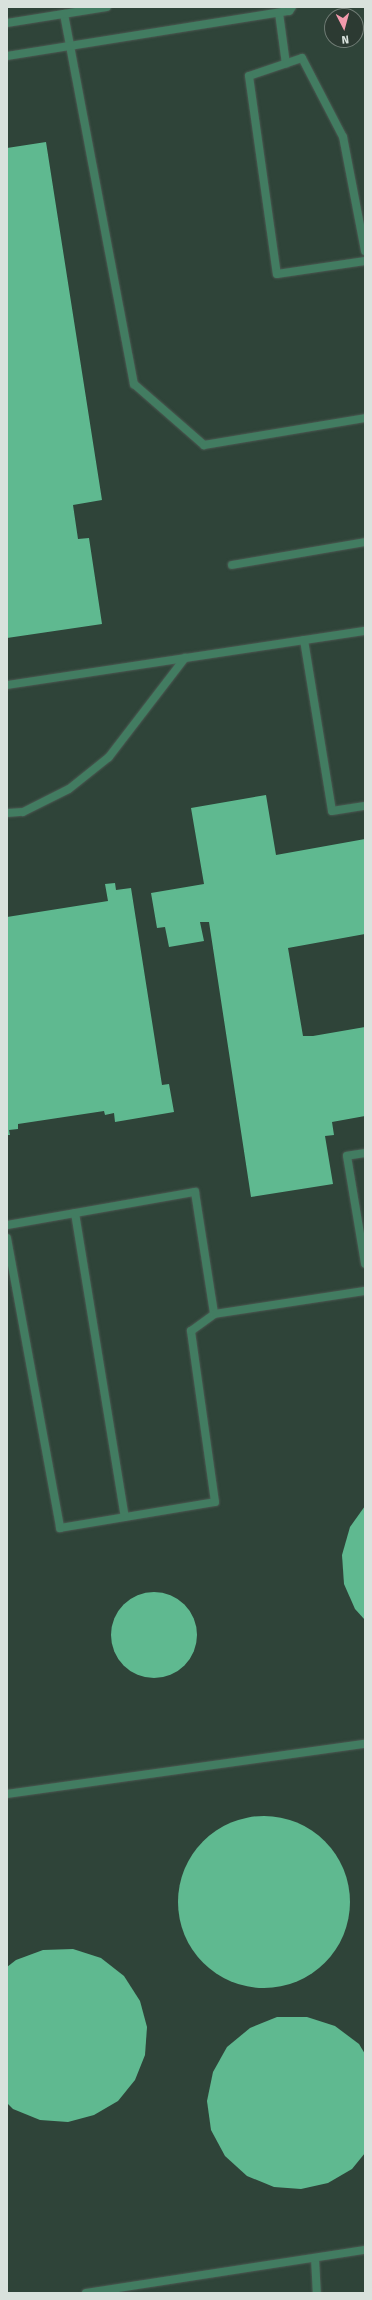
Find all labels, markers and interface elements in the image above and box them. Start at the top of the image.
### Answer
north arrow [324,8,364,48]
text: N [341,33,350,46]

